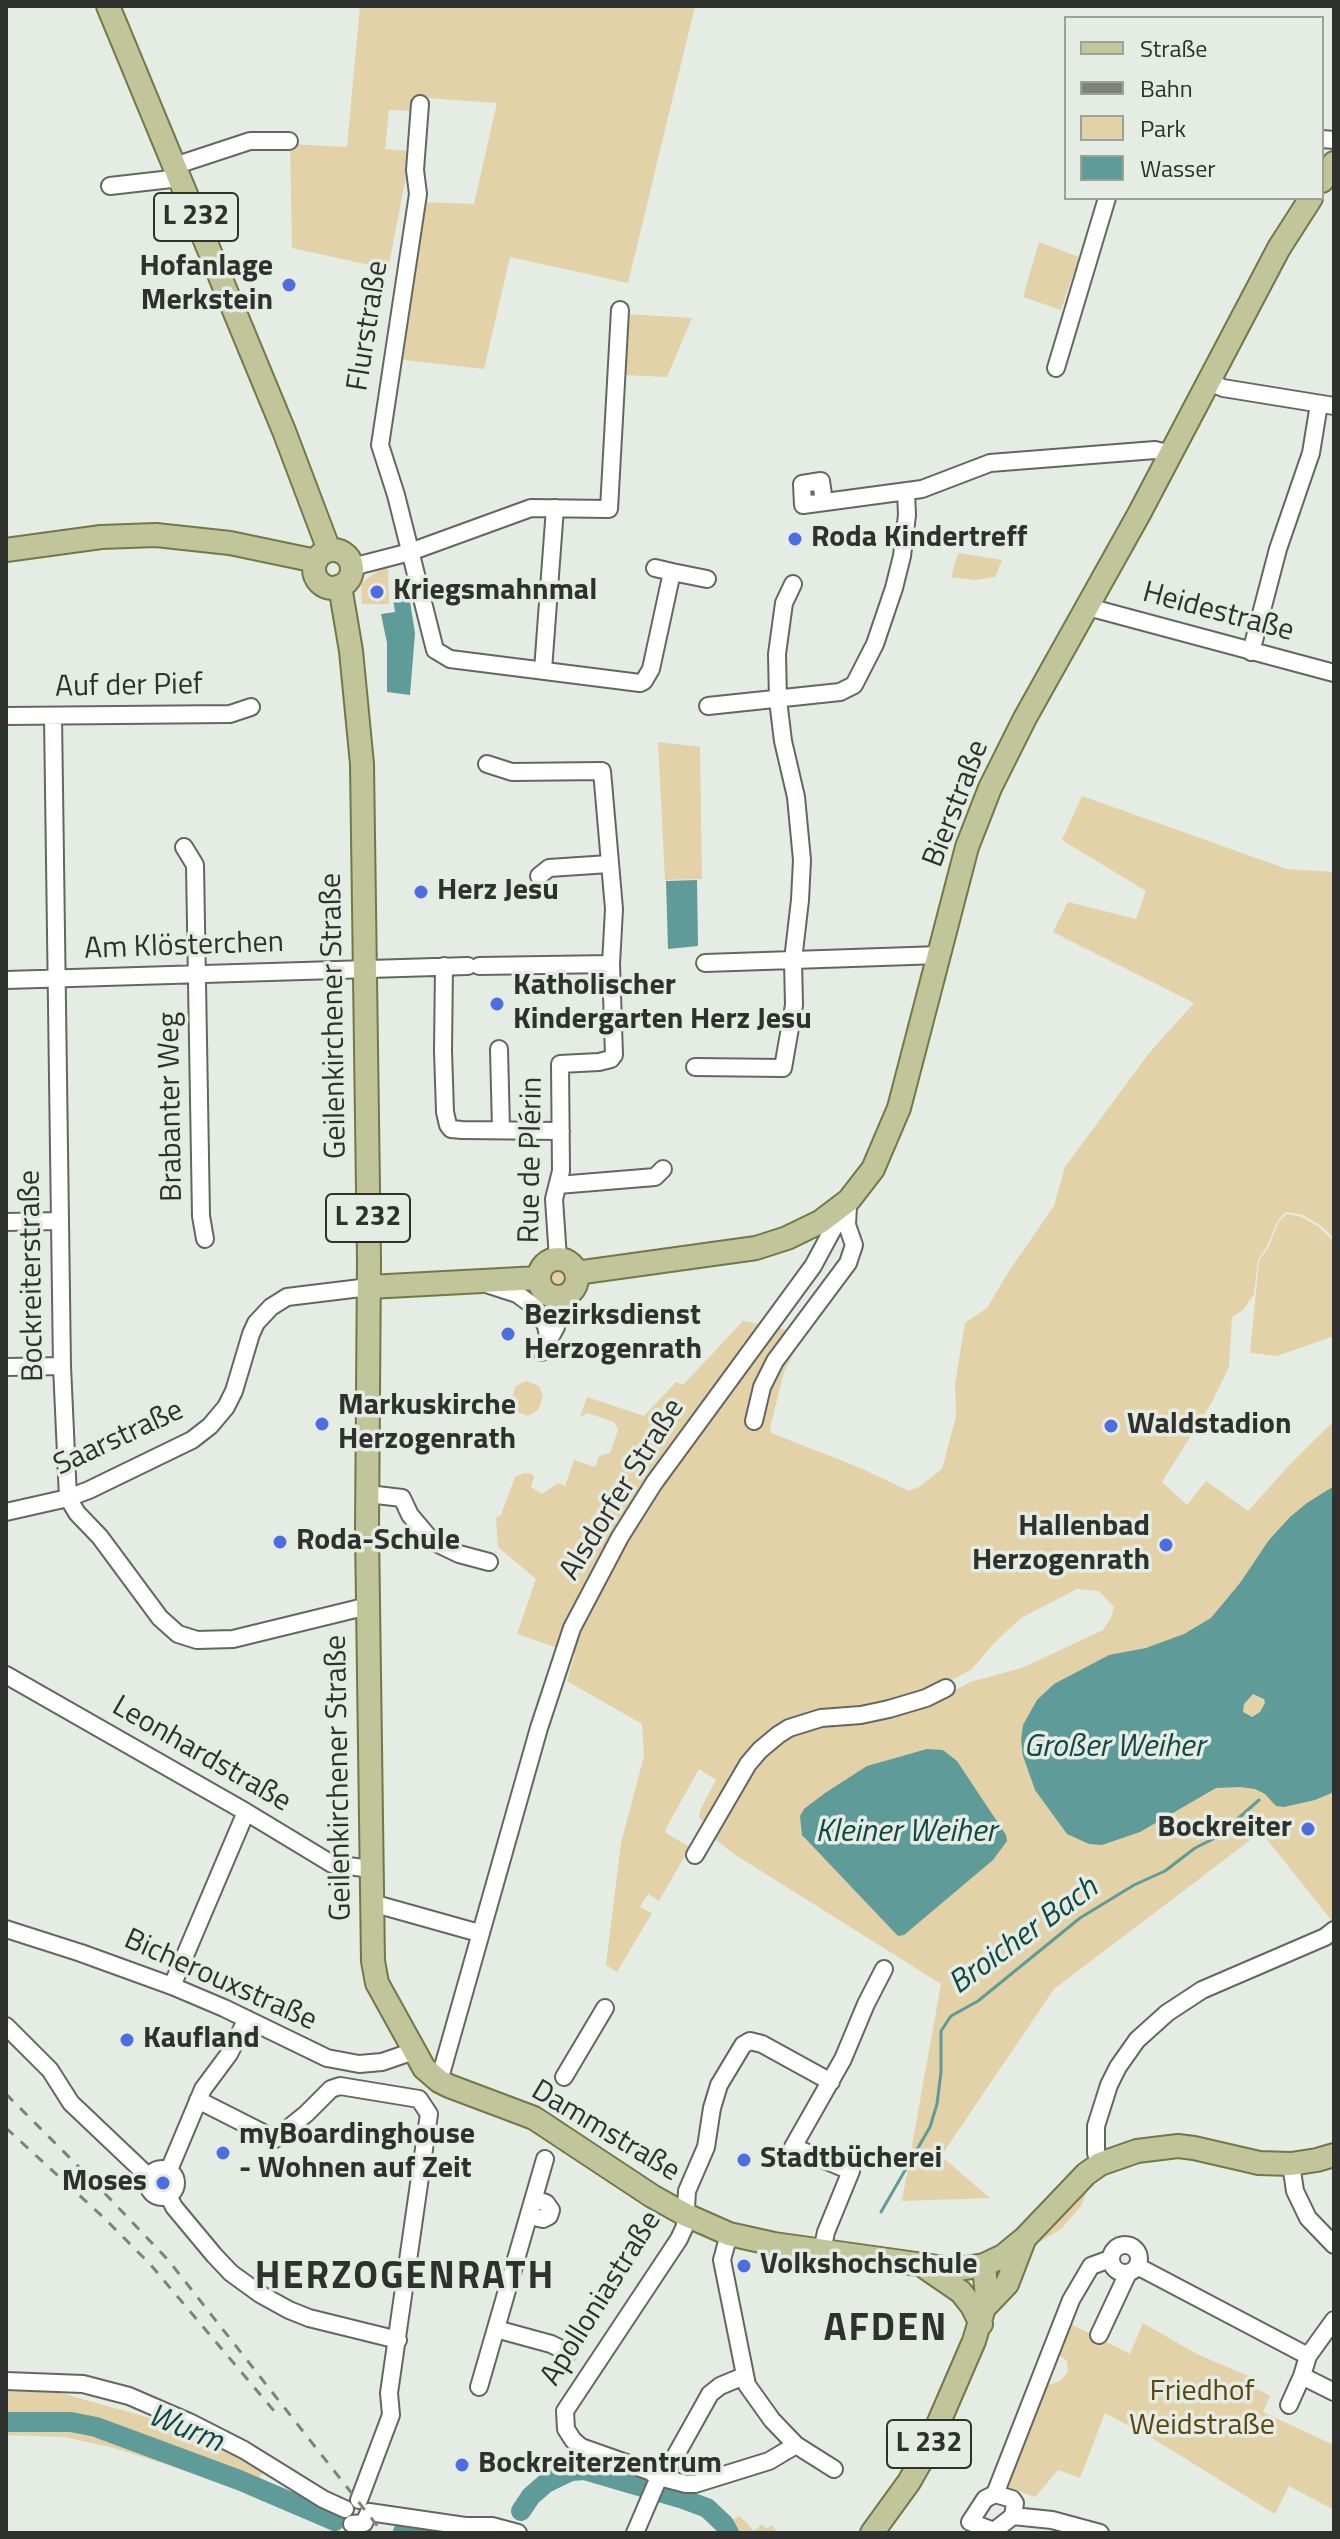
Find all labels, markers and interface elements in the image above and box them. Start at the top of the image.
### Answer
legend [1064,16,1324,200]
text: Straße [1140,30,1207,66]
text: Bahn [1140,70,1193,106]
text: Park [1140,110,1186,146]
text: Wasser [1140,150,1216,186]
road number: L 232 [154,193,238,241]
place label: Hofanlage Merkstein [140,250,273,320]
street label: Flurstraße [341,258,397,394]
marker: Hofanlage Merkstein [280,276,298,294]
place label: Roda Kindertreff [811,521,1028,557]
marker: Roda Kindertreff [786,530,804,548]
place label: Kriegsmahnmal [393,574,597,610]
street label: Heidestraße [1138,576,1298,650]
marker: Kriegsmahnmal [368,583,386,601]
street label: Auf der Pief [55,668,203,706]
street label: Bierstraße [916,736,998,872]
street label: Geilenkirchener Straße [315,873,355,1159]
place label: Herz Jesu [437,874,559,910]
marker: Herz Jesu [412,883,430,901]
street label: Am Klösterchen [84,926,284,968]
place label: Katholischer Kindergarten Herz Jesu [513,969,812,1040]
marker: Katholischer Kindergarten Herz Jesu [488,995,506,1013]
street label: Brabanter Weg [152,1012,192,1202]
street label: Rue de Plérin [513,1076,551,1244]
street label: Bockreiterstraße [13,1170,53,1382]
road number: L 232 [326,1194,410,1242]
place label: Bezirksdienst Herzogenrath [524,1299,702,1370]
marker: Bezirksdienst Herzogenrath [499,1325,517,1343]
place label: Markuskirche Herzogenrath [338,1389,516,1460]
street label: Saarstraße [48,1393,190,1485]
street label: Alsdorfer Straße [553,1393,693,1587]
place label: Waldstadion [1127,1408,1292,1444]
marker: Markuskirche Herzogenrath [313,1415,331,1433]
marker: Waldstadion [1102,1417,1120,1435]
place label: Hallenbad Herzogenrath [972,1510,1150,1580]
place label: Roda-Schule [296,1524,460,1560]
marker: Roda-Schule [271,1533,289,1551]
marker: Hallenbad Herzogenrath [1157,1536,1175,1554]
street label: Geilenkirchener Straße [320,1635,360,1921]
street label: Leonhardstraße [105,1689,297,1821]
water label: Großer Weiher [1023,1729,1205,1767]
place label: Bockreiter [1157,1811,1292,1847]
water label: Kleiner Weiher [816,1814,996,1852]
marker: Bockreiter [1299,1820,1317,1838]
water label: Broicher Bach [942,1870,1106,2004]
street label: Bicherouxstraße [118,1922,322,2040]
place label: Kaufland [143,2022,260,2058]
marker: Kaufland [118,2031,136,2049]
street label: Dammstraße [524,2074,686,2190]
place label: myBoardinghouse - Wohnen auf Zeit [239,2118,475,2188]
place label: Stadtbücherei [760,2142,942,2178]
marker: myBoardinghouse - Wohnen auf Zeit [214,2144,232,2162]
marker: Stadtbücherei [735,2151,753,2169]
place label: Moses [62,2165,147,2201]
marker: Moses [154,2174,172,2192]
street label: Apolloniastraße [534,2205,670,2393]
place label: Volkshochschule [760,2248,978,2284]
district label: HERZOGENRATH [255,2256,555,2302]
marker: Volkshochschule [735,2257,753,2275]
district label: AFDEN [824,2308,948,2354]
park label: Friedhof Weidstraße [1129,2375,1275,2446]
water label: Wurm [142,2398,228,2462]
road number: L 232 [887,2420,971,2468]
place label: Bockreiterzentrum [478,2447,722,2483]
marker: Bockreiterzentrum [453,2456,471,2474]

